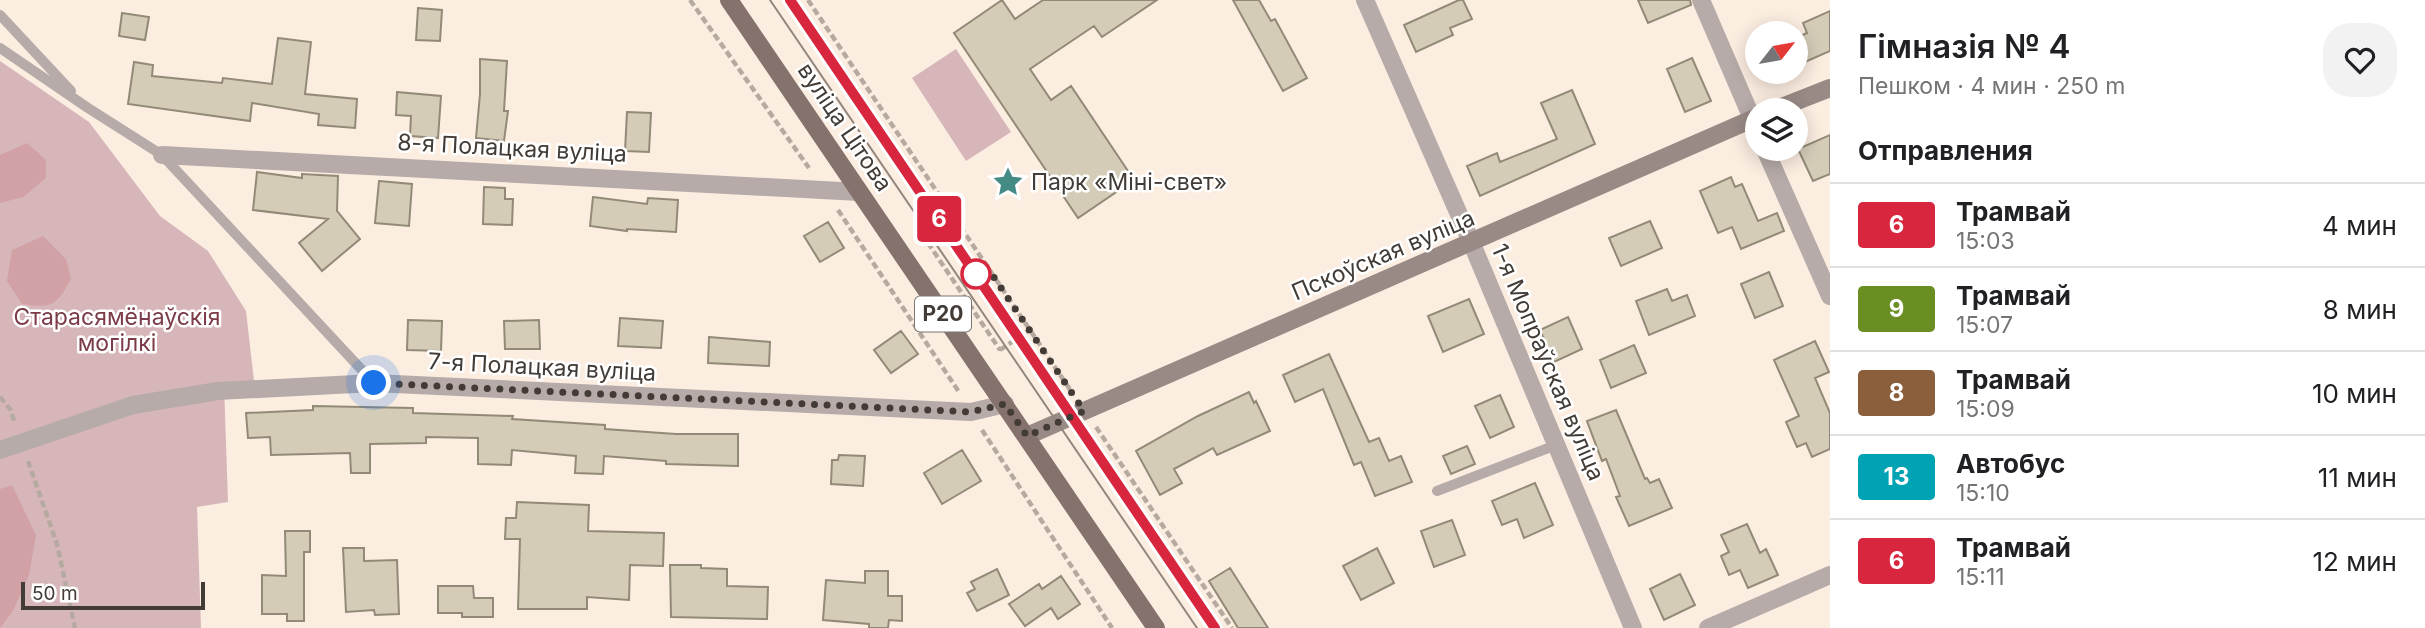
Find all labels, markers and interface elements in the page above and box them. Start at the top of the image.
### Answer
north arrow [1745,21,1808,84]
map controls [1745,21,1808,161]
button: heart [2323,23,2397,97]
text: Гімназія № 4 [1858,26,2070,66]
street label: вуліца Цітова [792,57,898,197]
text: Пешком · 4 мин · 250 m [1858,72,2125,100]
button: layers [1745,98,1808,161]
street label: 8-я Полацкая вуліца [397,128,627,168]
text: Отправления [1858,135,2033,166]
place icon: Парк «Міні-свет» [991,165,1025,199]
place label: Парк «Міні-свет» [1031,168,1227,196]
line badge: 6 [916,196,962,242]
text: Трамвай [1956,196,2071,227]
text: 6 [931,204,947,233]
street label: Пскоўская вуліца [1287,204,1479,306]
text: 6 [1889,210,1904,239]
text: 4 мин [2322,210,2397,241]
text: 15:03 [1956,227,2015,255]
street label: 1-я Мопраўская вуліца [1485,239,1611,485]
unlabelled marker [961,259,991,289]
text: Трамвай [1956,280,2071,311]
text: 9 [1889,294,1904,323]
text: 8 мин [2323,294,2397,325]
road number: Р20 [915,296,971,332]
park label: Старасямёнаўскія могілкі [13,303,221,357]
text: 15:07 [1956,311,2013,339]
street label: 7-я Полацкая вуліца [427,347,657,387]
text: Трамвай [1956,364,2071,395]
your location [356,365,391,400]
text: 8 [1889,378,1904,407]
text: 10 мин [2312,378,2397,409]
text: 15:09 [1956,395,2015,423]
text: Автобус [1956,448,2065,479]
text: 13 [1884,462,1909,491]
text: 11 мин [2318,462,2397,493]
text: 15:10 [1956,479,2010,507]
text: Трамвай [1956,532,2071,563]
text: 6 [1889,546,1904,575]
text: 12 мин [2312,546,2397,577]
text: 15:11 [1956,563,2005,591]
scale bar [21,579,205,611]
text: 50 m [32,582,78,605]

